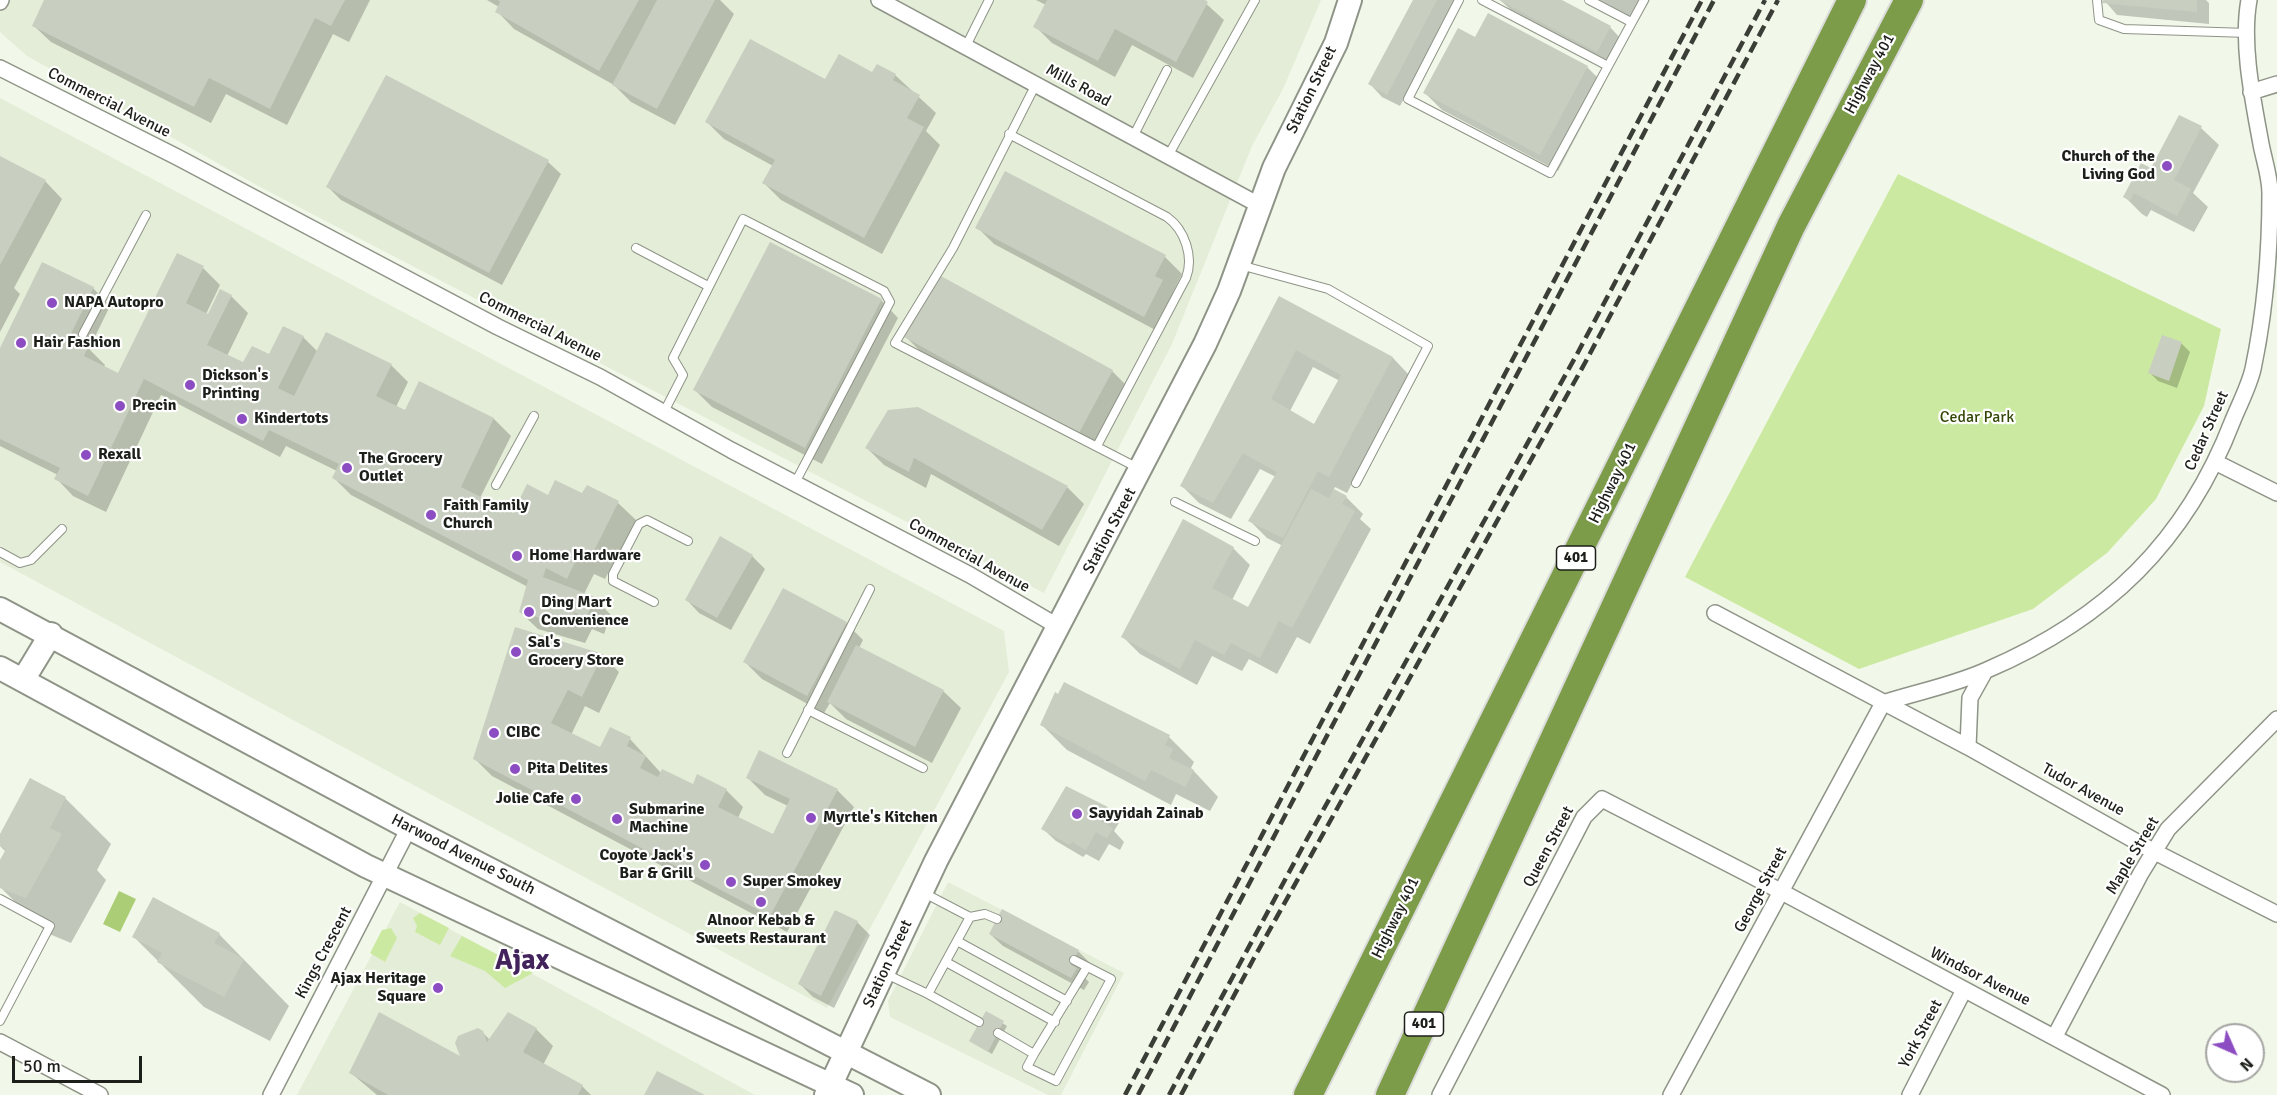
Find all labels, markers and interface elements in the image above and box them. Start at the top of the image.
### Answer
street label: Highway 401 [1841,31,1899,117]
street label: Station Street [1283,43,1341,137]
street label: Mills Road [1042,60,1114,112]
street label: Commercial Avenue [44,64,174,142]
place label: Church of the Living God [2062,147,2155,185]
marker: Church of the Living God [2160,159,2174,173]
street label: Commercial Avenue [475,288,605,366]
place label: NAPA Autopro [64,293,164,313]
marker: NAPA Autopro [45,296,59,310]
place label: Hair Fashion [33,333,121,353]
marker: Hair Fashion [14,336,28,350]
place label: Dickson's Printing [202,366,268,404]
marker: Dickson's Printing [183,378,197,392]
street label: Cedar Street [2181,388,2233,474]
place label: Precin [132,396,177,416]
marker: Precin [113,399,127,413]
park label: Cedar Park [1940,408,2014,428]
place label: Kindertots [254,409,328,429]
marker: Kindertots [235,412,249,426]
street label: Highway 401 [1585,439,1641,527]
place label: Rexall [98,445,141,465]
marker: Rexall [79,448,93,462]
place label: The Grocery Outlet [359,449,443,487]
marker: The Grocery Outlet [340,461,354,475]
street label: Station Street [1079,485,1141,577]
place label: Faith Family Church [443,496,529,534]
marker: Faith Family Church [424,508,438,522]
street label: Commercial Avenue [905,515,1033,597]
place label: Home Hardware [529,546,641,566]
road number: 401 [1556,546,1596,570]
marker: Home Hardware [510,549,524,563]
place label: Ding Mart Convenience [541,593,629,631]
marker: Ding Mart Convenience [522,605,536,619]
place label: Sal's Grocery Store [528,633,624,671]
marker: Sal's Grocery Store [509,645,523,659]
place label: CIBC [506,723,540,743]
marker: CIBC [487,726,501,740]
place label: Pita Delites [527,759,608,779]
street label: Tudor Avenue [2038,759,2128,821]
marker: Pita Delites [508,762,522,776]
place label: Jolie Cafe [495,789,564,809]
marker: Jolie Cafe [569,792,583,806]
place label: Submarine Machine [629,800,705,838]
street label: Queen Street [1520,803,1578,891]
place label: Sayyidah Zainab [1089,804,1204,824]
marker: Sayyidah Zainab [1070,807,1084,821]
place label: Myrtle's Kitchen [823,808,938,828]
street label: Harwood Avenue South [388,810,538,900]
marker: Myrtle's Kitchen [804,811,818,825]
marker: Submarine Machine [610,812,624,826]
street label: Maple Street [2102,814,2164,898]
street label: George Street [1730,844,1792,936]
place label: Coyote Jack's Bar & Grill [600,846,693,884]
marker: Coyote Jack's Bar & Grill [698,858,712,872]
place label: Super Smokey [743,872,841,892]
street label: Highway 401 [1368,874,1424,962]
marker: Super Smokey [724,875,738,889]
marker: Alnoor Kebab & Sweets Restaurant [754,895,768,909]
street label: Kings Crescent [292,904,356,1002]
place label: Alnoor Kebab & Sweets Restaurant [696,911,826,949]
street label: Station Street [859,917,917,1011]
street label: Windsor Avenue [1927,943,2033,1011]
district label: Ajax [495,945,549,979]
place label: Ajax Heritage Square [331,969,426,1007]
marker: Ajax Heritage Square [431,981,445,995]
street label: York Street [1895,997,1947,1071]
road number: 401 [1404,1012,1444,1036]
north arrow [2205,1023,2265,1083]
scale bar [15,1044,146,1082]
text: N [2235,1053,2257,1075]
text: 50 m [23,1055,61,1077]

